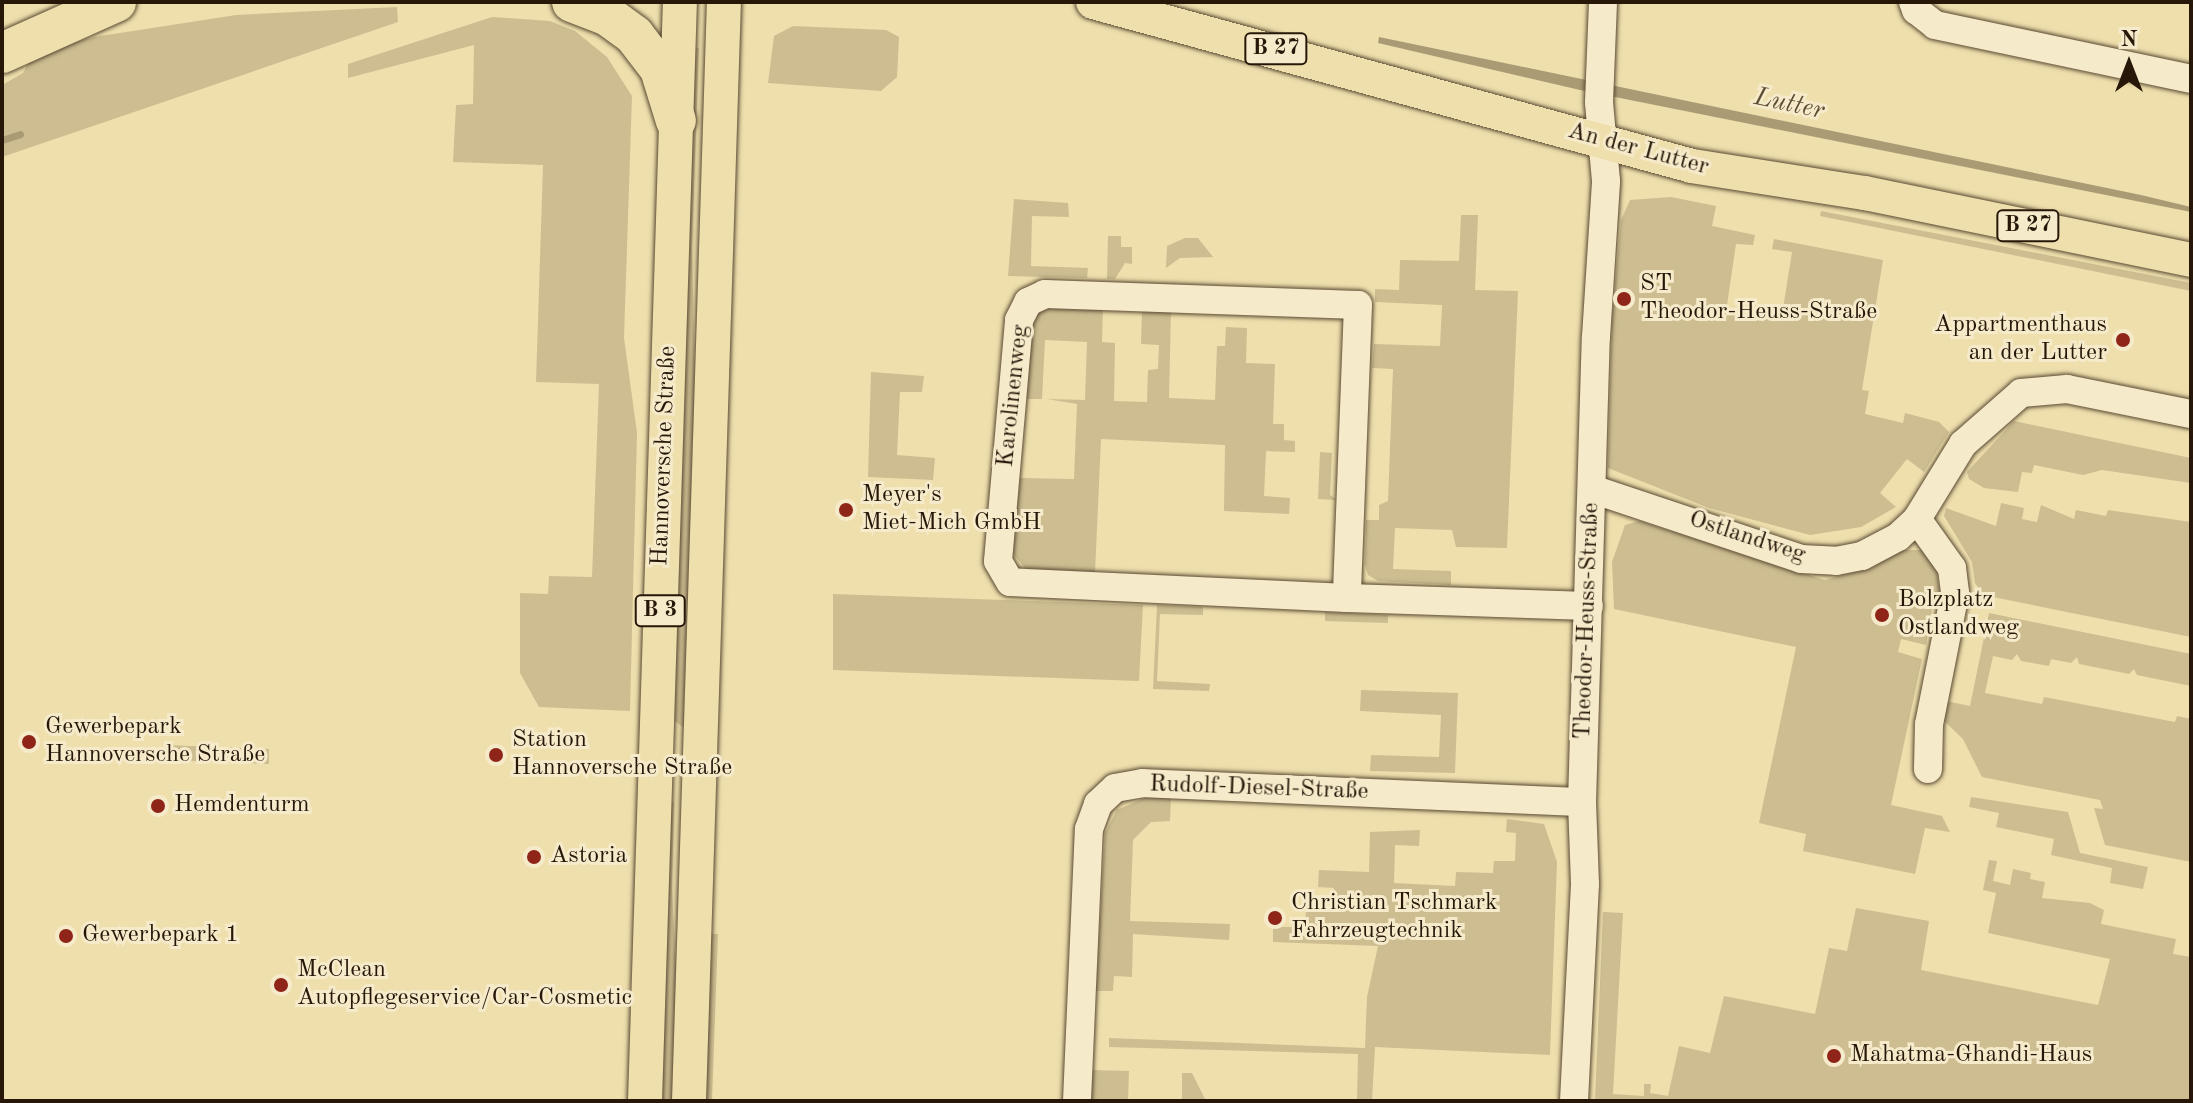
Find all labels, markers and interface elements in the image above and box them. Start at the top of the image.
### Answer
north arrow [2089,24,2169,104]
text: N [2121,29,2137,51]
road number: B 27 [1244,31,1308,67]
water label: Lutter [1751,82,1827,128]
street label: An der Lutter [1564,117,1712,183]
road number: B 27 [1996,208,2060,244]
place label: ST Theodor-Heuss-Straße [1640,271,1877,327]
marker: ST Theodor-Heuss-Straße [1615,290,1633,308]
place label: Appartmenthaus an der Lutter [1934,312,2107,368]
street label: Karolinenweg [992,323,1036,469]
marker: Appartmenthaus an der Lutter [2114,331,2132,349]
street label: Hannoversche Straße [647,345,683,567]
place label: Meyer's Miet-Mich GmbH [862,482,1041,538]
marker: Meyer's Miet-Mich GmbH [837,501,855,519]
street label: Theodor-Heuss-Straße [1569,502,1607,740]
street label: Ostlandweg [1685,506,1809,570]
place label: Bolzplatz Ostlandweg [1898,587,2019,643]
road number: B 3 [634,593,686,629]
marker: Bolzplatz Ostlandweg [1873,606,1891,624]
place label: Gewerbepark Hannoversche Straße [45,714,265,770]
place label: Station Hannoversche Straße [512,727,732,783]
marker: Gewerbepark Hannoversche Straße [20,733,38,751]
marker: Station Hannoversche Straße [487,746,505,764]
street label: Rudolf-Diesel-Straße [1149,771,1369,807]
place label: Hemdenturm [174,792,310,820]
marker: Hemdenturm [149,797,167,815]
place label: Astoria [550,843,627,871]
marker: Astoria [525,848,543,866]
place label: Christian Tschmark Fahrzeugtechnik [1291,890,1498,946]
marker: Christian Tschmark Fahrzeugtechnik [1266,909,1284,927]
place label: Gewerbepark 1 [82,922,239,950]
marker: Gewerbepark 1 [57,927,75,945]
place label: McClean Autopflegeservice/Car-Cosmetic [297,957,632,1013]
marker: McClean Autopflegeservice/Car-Cosmetic [272,976,290,994]
place label: Mahatma-Ghandi-Haus [1850,1042,2092,1070]
marker: Mahatma-Ghandi-Haus [1825,1047,1843,1065]

